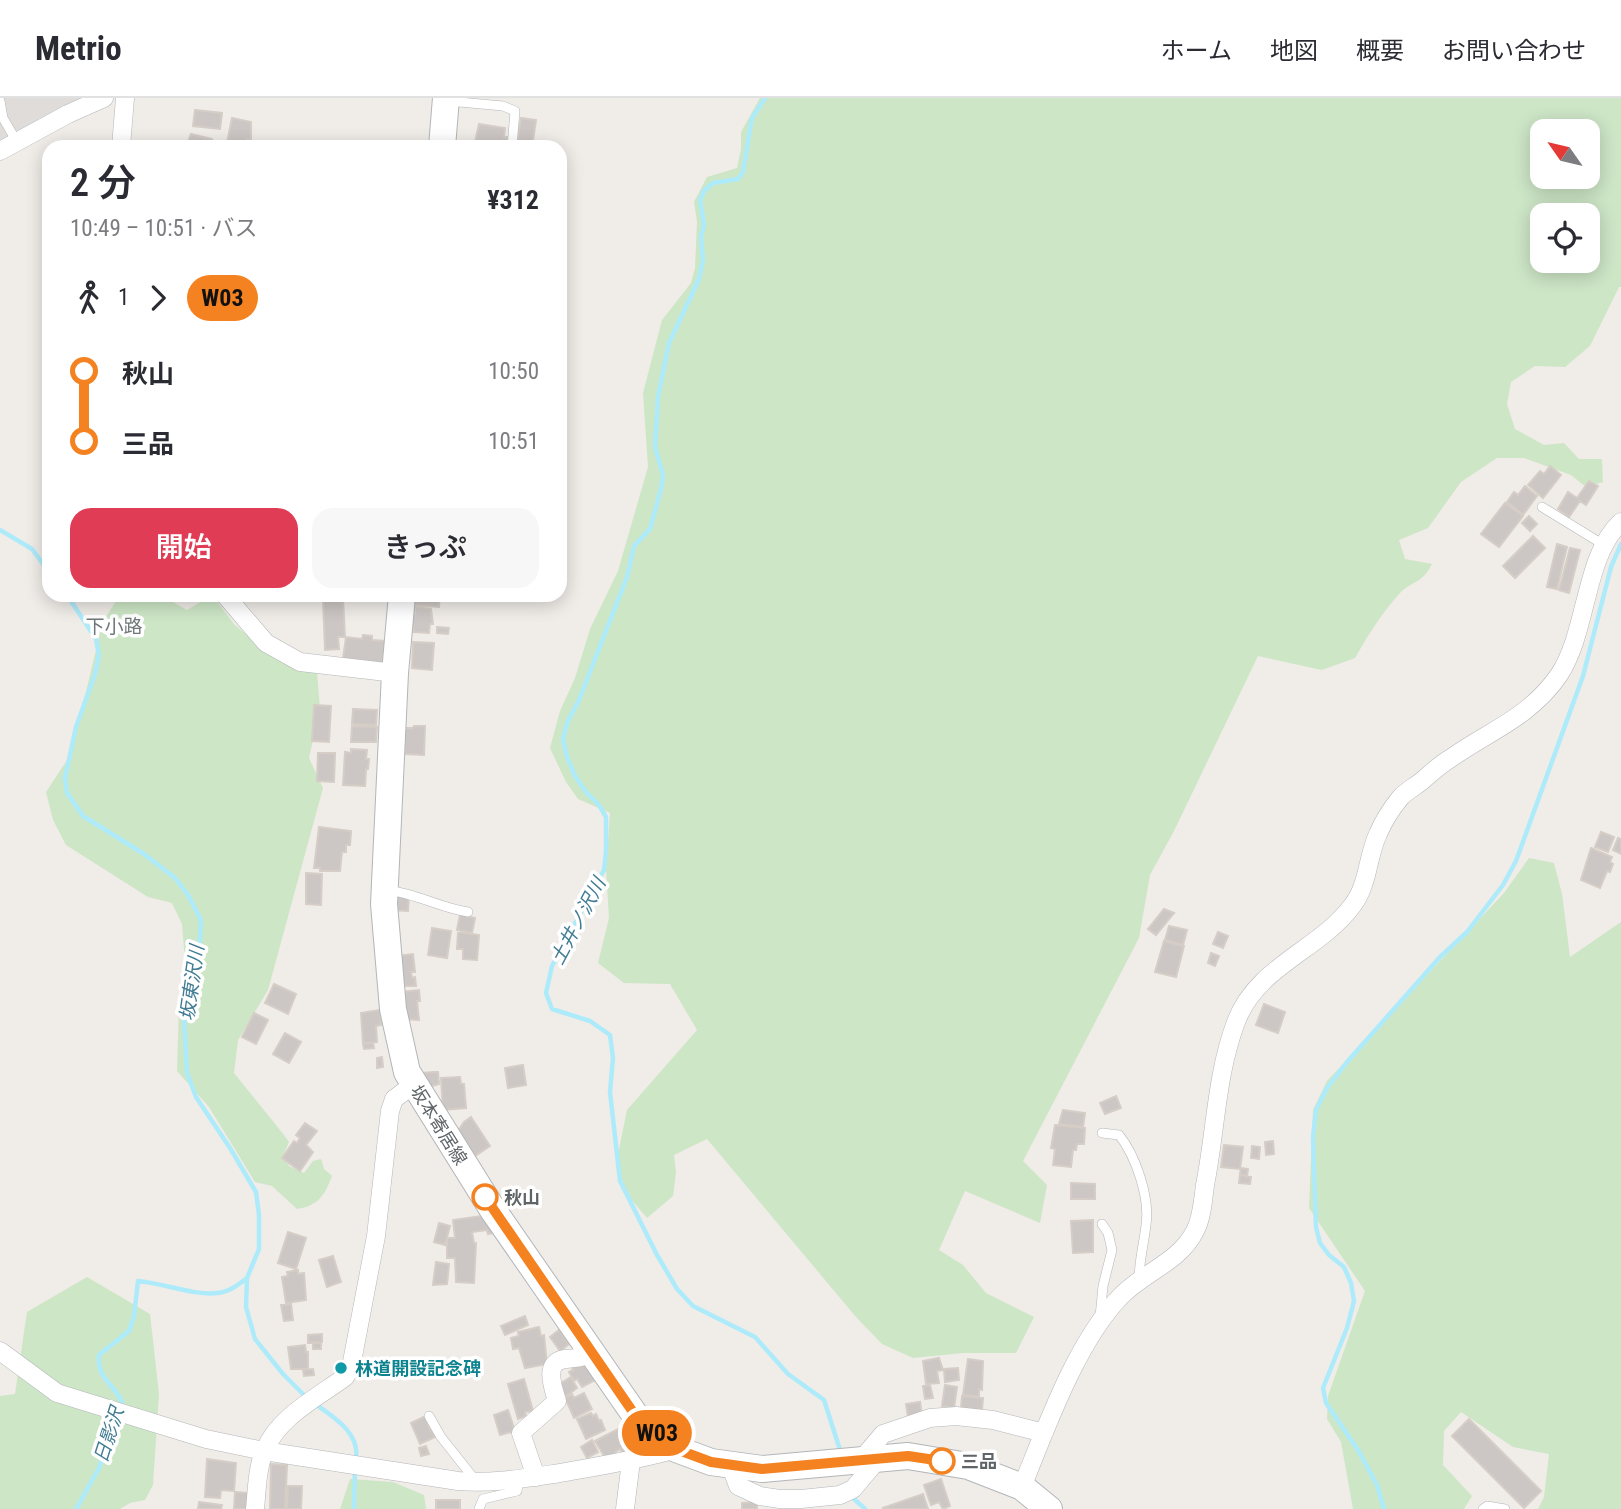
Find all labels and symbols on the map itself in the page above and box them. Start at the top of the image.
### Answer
north arrow [1530,119,1600,189]
district label: 下小路 [85,615,143,638]
water label: 土井ノ沢川 [546,872,611,968]
water label: 坂東沢川 [175,942,209,1022]
street label: 坂本寄居線 [406,1081,472,1169]
marker: 秋山 [472,1184,498,1210]
place label: 秋山 [504,1187,540,1208]
place label: 林道開設記念碑 [355,1358,481,1379]
marker: 林道開設記念碑 [333,1360,349,1376]
water label: 日影沢 [89,1401,130,1466]
line badge: W03 [617,1410,697,1456]
marker: 三品 [929,1448,955,1474]
place label: 三品 [961,1451,997,1472]

